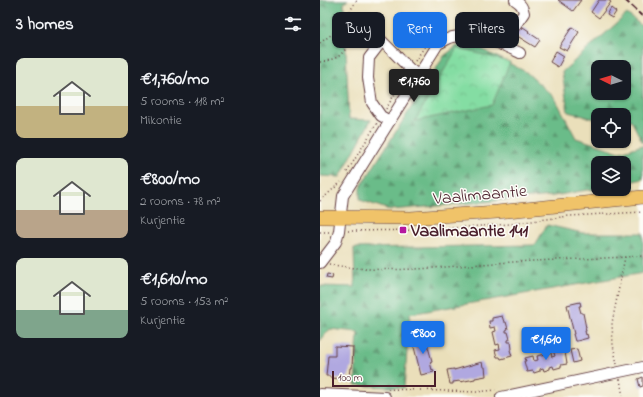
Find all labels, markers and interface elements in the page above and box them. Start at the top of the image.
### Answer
text: 3 homes [16,12,74,37]
chip: Buy [332,12,385,48]
chip: Rent [393,12,447,48]
chip: Filters [455,12,519,48]
icon: filters [282,13,304,35]
north arrow [591,60,631,100]
map controls [591,60,631,196]
text: €1,760/mo [140,67,209,92]
pin: €1,760 [381,69,447,103]
text: €1,760 [398,72,430,91]
icon: home [48,74,96,122]
text: 5 rooms · 118 m² [140,92,225,111]
button: locate [591,108,631,148]
text: Mikontie [140,111,182,130]
button: layers [591,156,631,196]
text: €800/mo [140,167,200,192]
icon: home [48,174,96,222]
street label: Vaalimaantie [431,179,529,213]
text: 2 rooms · 78 m² [140,192,221,211]
text: Kurjentie [140,211,185,230]
place label: Vaalimaantie 141 [410,219,528,245]
marker: Vaalimaantie 141 [398,225,408,235]
text: €1,610/mo [140,267,208,292]
icon: home [48,274,96,322]
text: 5 rooms · 153 m² [140,292,228,311]
text: Kurjentie [140,311,185,330]
pin: €800 [399,321,447,355]
text: €800 [410,324,436,343]
pin: €1,610 [513,327,579,361]
text: €1,610 [531,330,561,349]
scale bar [332,369,436,388]
text: 100 m [338,370,362,386]

